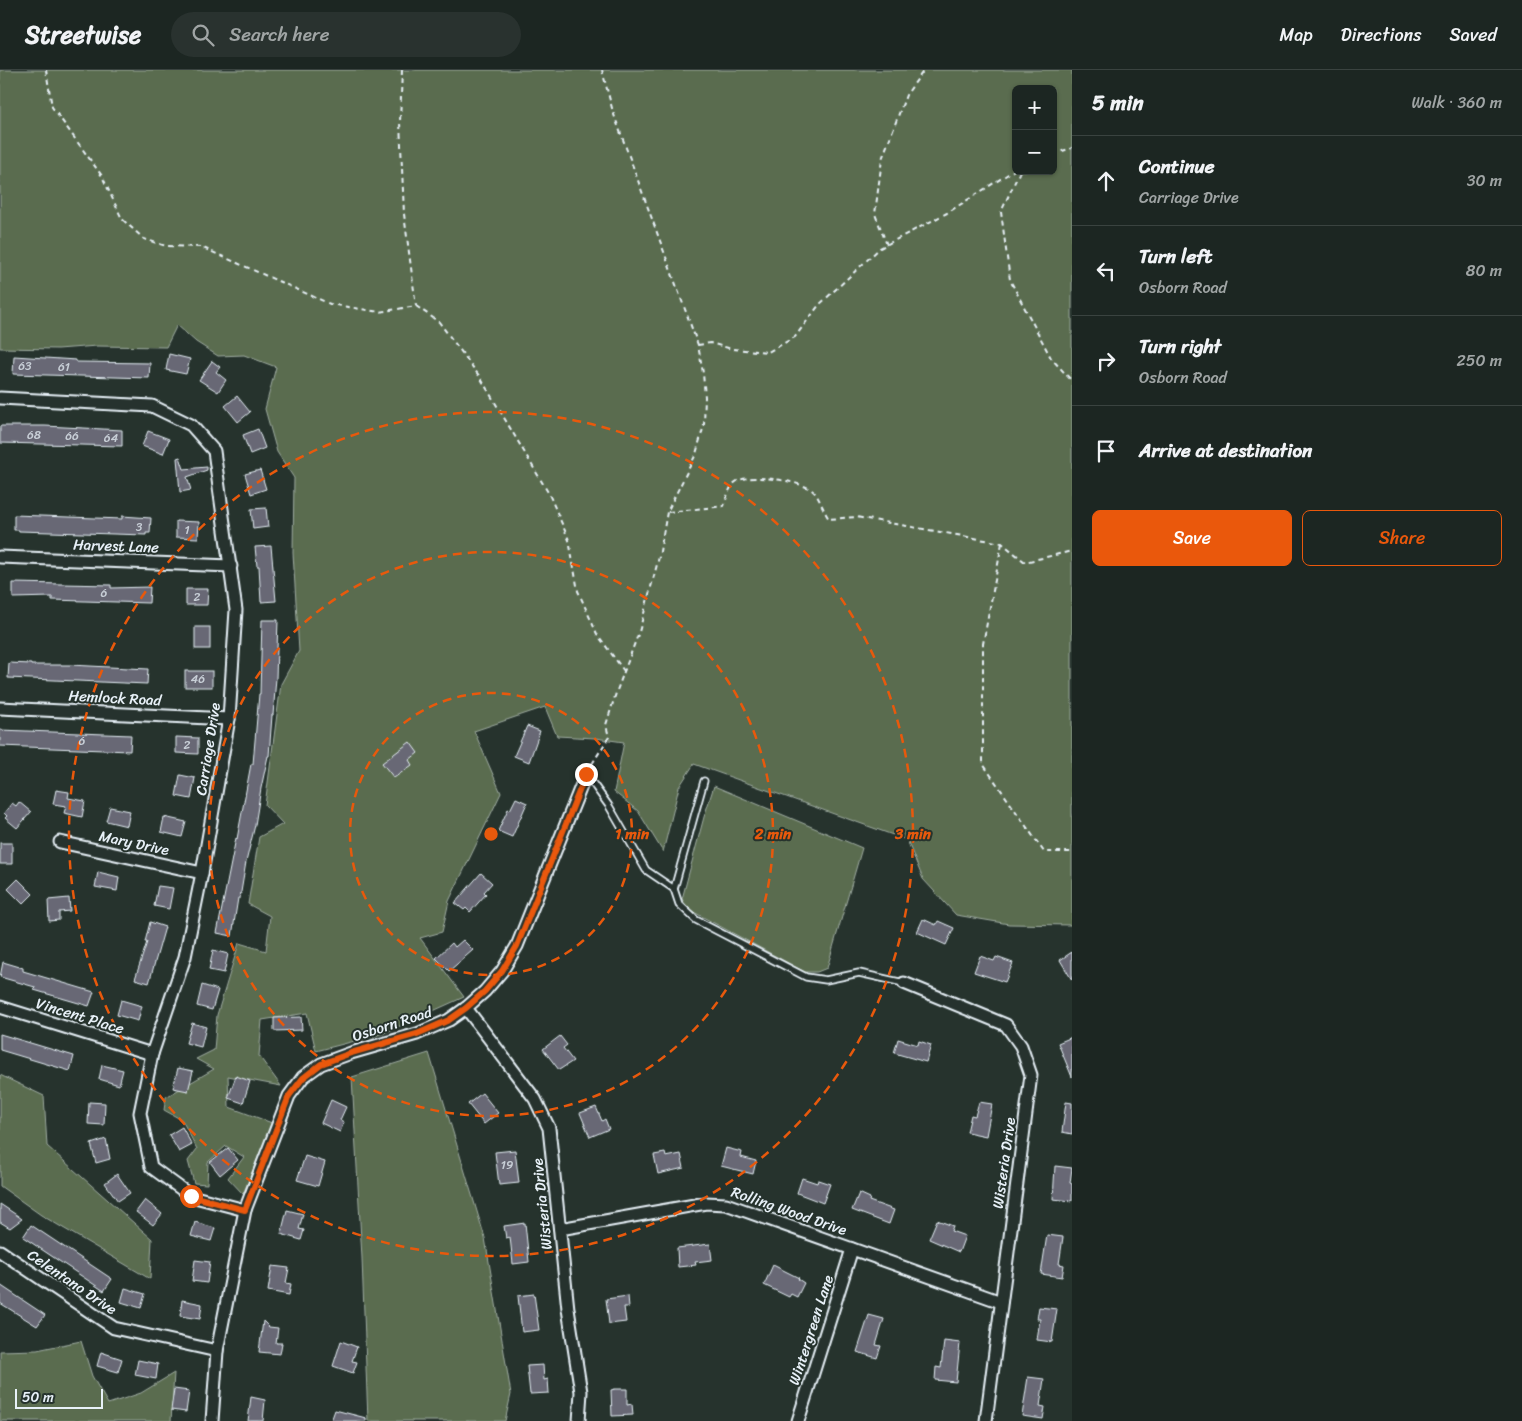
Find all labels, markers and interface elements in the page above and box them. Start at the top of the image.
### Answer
search box [171,12,521,57]
text: Streetwise [25,14,141,56]
text: Search here [229,18,329,51]
text: Map [1280,19,1313,51]
text: Directions [1341,19,1422,51]
text: Saved [1450,19,1497,51]
icon: search [189,21,217,49]
text: 5 min [1092,84,1144,122]
map controls [1012,85,1057,175]
button: + [1012,85,1057,130]
text: Walk · 360 m [1412,88,1502,117]
button: − [1012,130,1057,175]
text: Continue [1139,150,1215,183]
text: 30 m [1467,166,1502,195]
icon: ahead [1092,167,1120,195]
text: Carriage Drive [1139,183,1239,212]
text: Turn left [1139,240,1212,273]
text: 80 m [1466,256,1502,285]
icon: left [1092,257,1120,285]
text: Osborn Road [1139,273,1227,302]
text: Turn right [1139,330,1221,363]
text: 250 m [1456,346,1502,375]
icon: right [1092,347,1120,375]
house number: 63 [18,355,32,377]
house number: 61 [58,356,70,378]
text: Osborn Road [1139,363,1227,392]
house number: 68 [27,424,41,446]
house number: 66 [65,425,79,447]
house number: 64 [104,427,119,449]
text: Arrive at destination [1139,434,1312,467]
icon: arrive [1092,437,1120,465]
button: Save [1092,510,1292,566]
button: Share [1302,510,1502,566]
house number: 3 [136,516,143,538]
house number: 1 [184,519,190,541]
street label: Harvest Lane [73,532,160,560]
house number: 6 [101,582,108,604]
house number: 2 [194,586,201,608]
house number: 46 [191,668,205,690]
street label: Hemlock Road [68,683,163,713]
street label: Carriage Drive [188,701,228,797]
house number: 6 [79,730,86,752]
house number: 2 [184,734,191,756]
route end [575,763,598,786]
text: 1 min [615,821,650,847]
text: 2 min [754,821,792,847]
text: 3 min [894,821,932,847]
street label: Mary Drive [97,823,171,863]
centre of rings [482,825,500,843]
street label: Vincent Place [33,990,128,1042]
street label: Osborn Road [349,999,436,1049]
street label: Wisteria Drive [985,1116,1023,1210]
house number: 19 [501,1154,513,1176]
street label: Wisteria Drive [524,1157,560,1251]
street label: Rolling Wood Drive [728,1179,850,1243]
route start [180,1185,203,1208]
street label: Celentano Drive [22,1242,122,1322]
street label: Wintergreen Lane [781,1271,841,1389]
text: 50 m [22,1385,54,1410]
scale bar [15,1386,102,1409]

